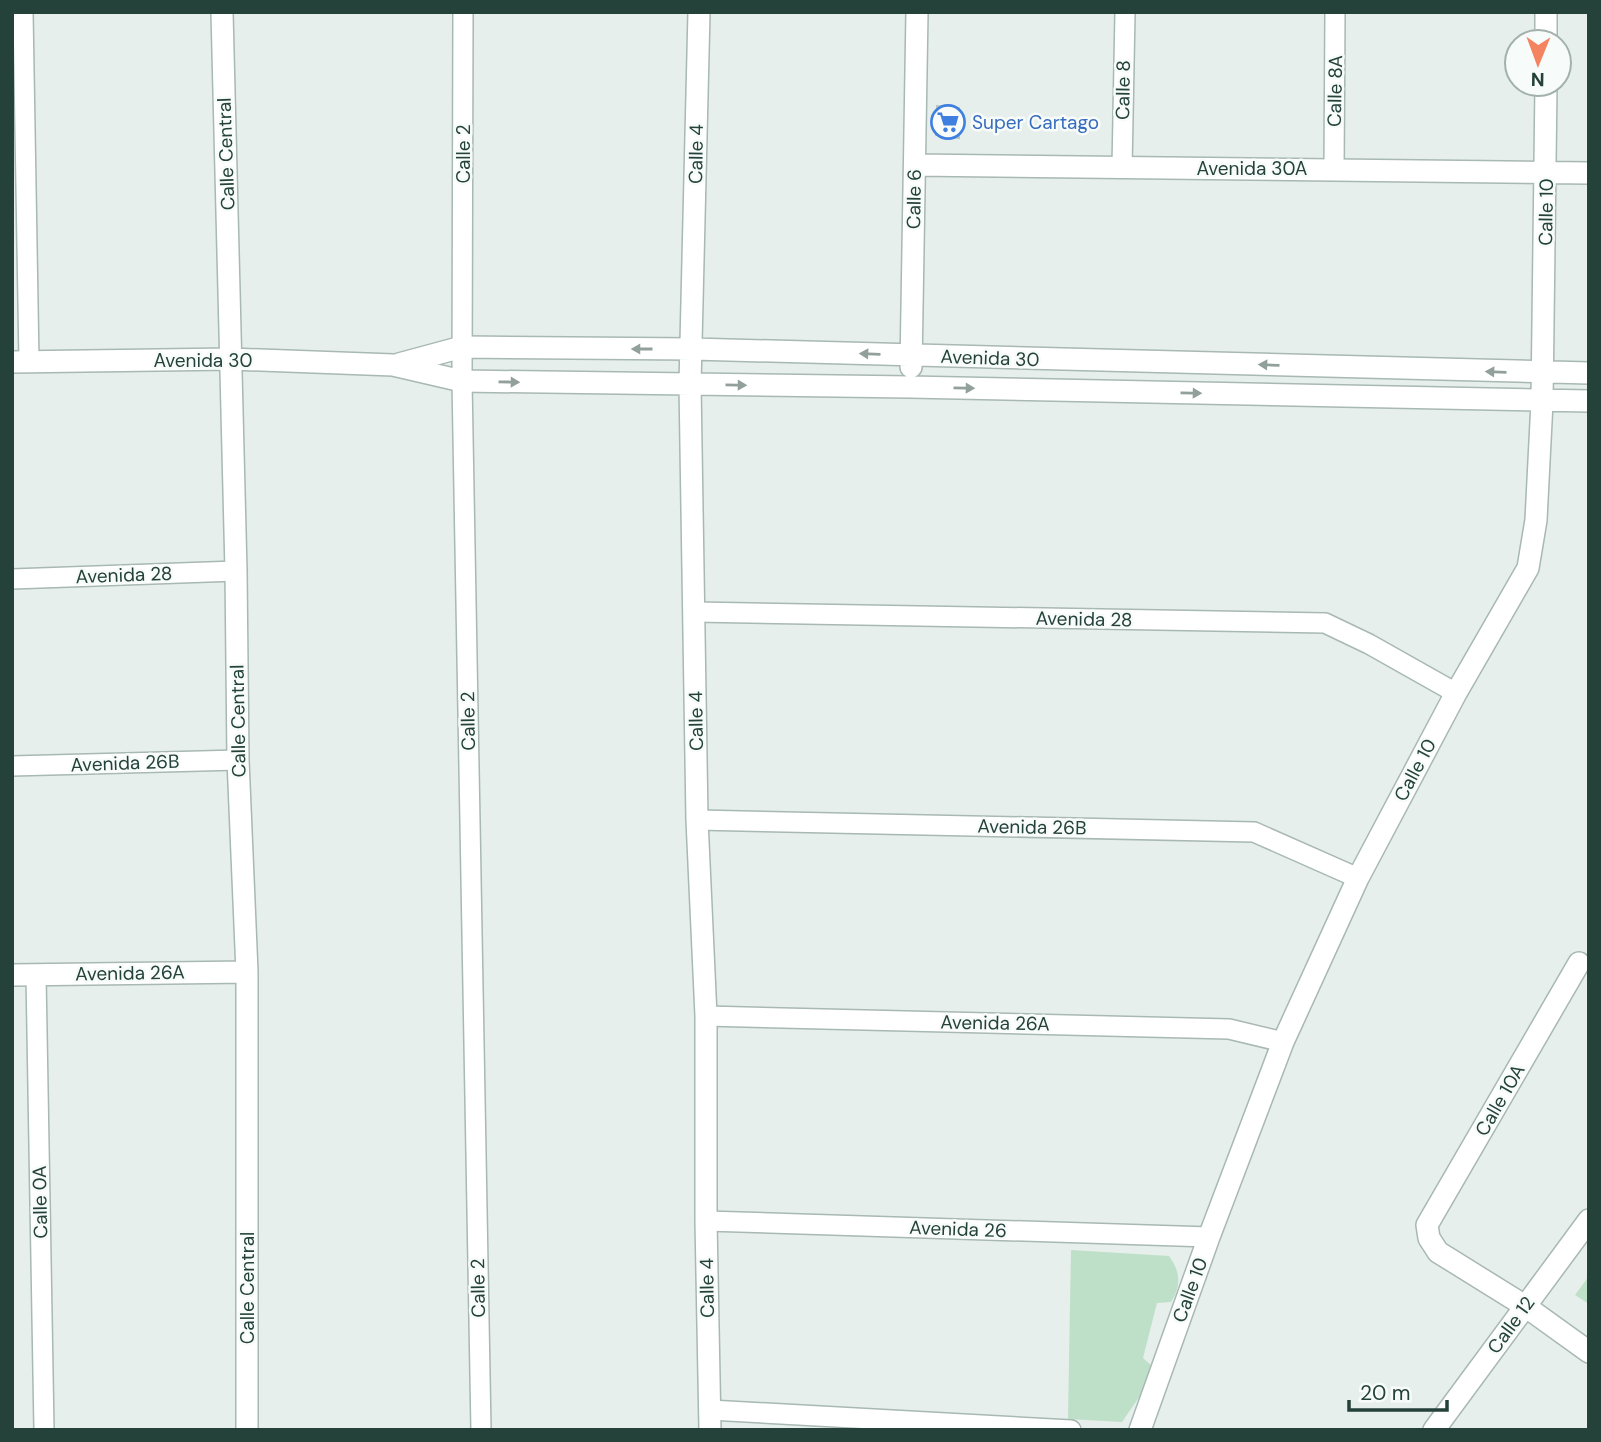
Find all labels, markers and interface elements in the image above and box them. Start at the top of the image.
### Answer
north arrow [1503,28,1573,98]
street label: Calle 8A [1322,54,1348,127]
street label: Calle 8 [1110,60,1136,120]
text: N [1531,67,1545,92]
street label: Calle Central [212,97,240,211]
supermarket icon: Super Cartago [929,103,967,141]
place label: Super Cartago [972,110,1099,135]
street label: Calle 2 [451,124,476,184]
street label: Calle 4 [683,124,709,184]
street label: Avenida 30A [1197,156,1308,181]
street label: Calle 6 [901,169,927,229]
street label: Calle 10 [1533,178,1559,246]
one-way arrow [631,343,653,355]
street label: Avenida 30 [940,344,1040,372]
street label: Avenida 30 [154,348,252,373]
one-way arrow [859,349,881,360]
one-way arrow [1257,360,1279,371]
one-way arrow [1485,366,1507,377]
one-way arrow [498,376,520,387]
one-way arrow [725,379,747,390]
one-way arrow [953,382,975,394]
one-way arrow [1180,388,1202,399]
street label: Avenida 28 [75,561,173,589]
street label: Avenida 28 [1035,606,1133,632]
street label: Calle Central [225,664,251,778]
street label: Calle 2 [455,691,481,751]
street label: Calle 4 [683,691,709,751]
street label: Calle 10 [1388,734,1442,806]
street label: Avenida 26B [70,749,180,777]
street label: Avenida 26B [977,814,1087,840]
street label: Avenida 26A [75,960,185,986]
street label: Avenida 26A [940,1010,1050,1036]
street label: Calle 10A [1469,1059,1531,1140]
street label: Calle 0A [27,1165,53,1239]
street label: Avenida 26 [909,1215,1007,1243]
street label: Calle Central [235,1232,260,1344]
street label: Calle 10 [1167,1254,1213,1326]
street label: Calle 2 [465,1258,491,1318]
street label: Calle 4 [694,1258,720,1318]
street label: Calle 12 [1482,1291,1540,1359]
scale bar [1349,1368,1447,1412]
text: 20 m [1360,1379,1411,1407]

